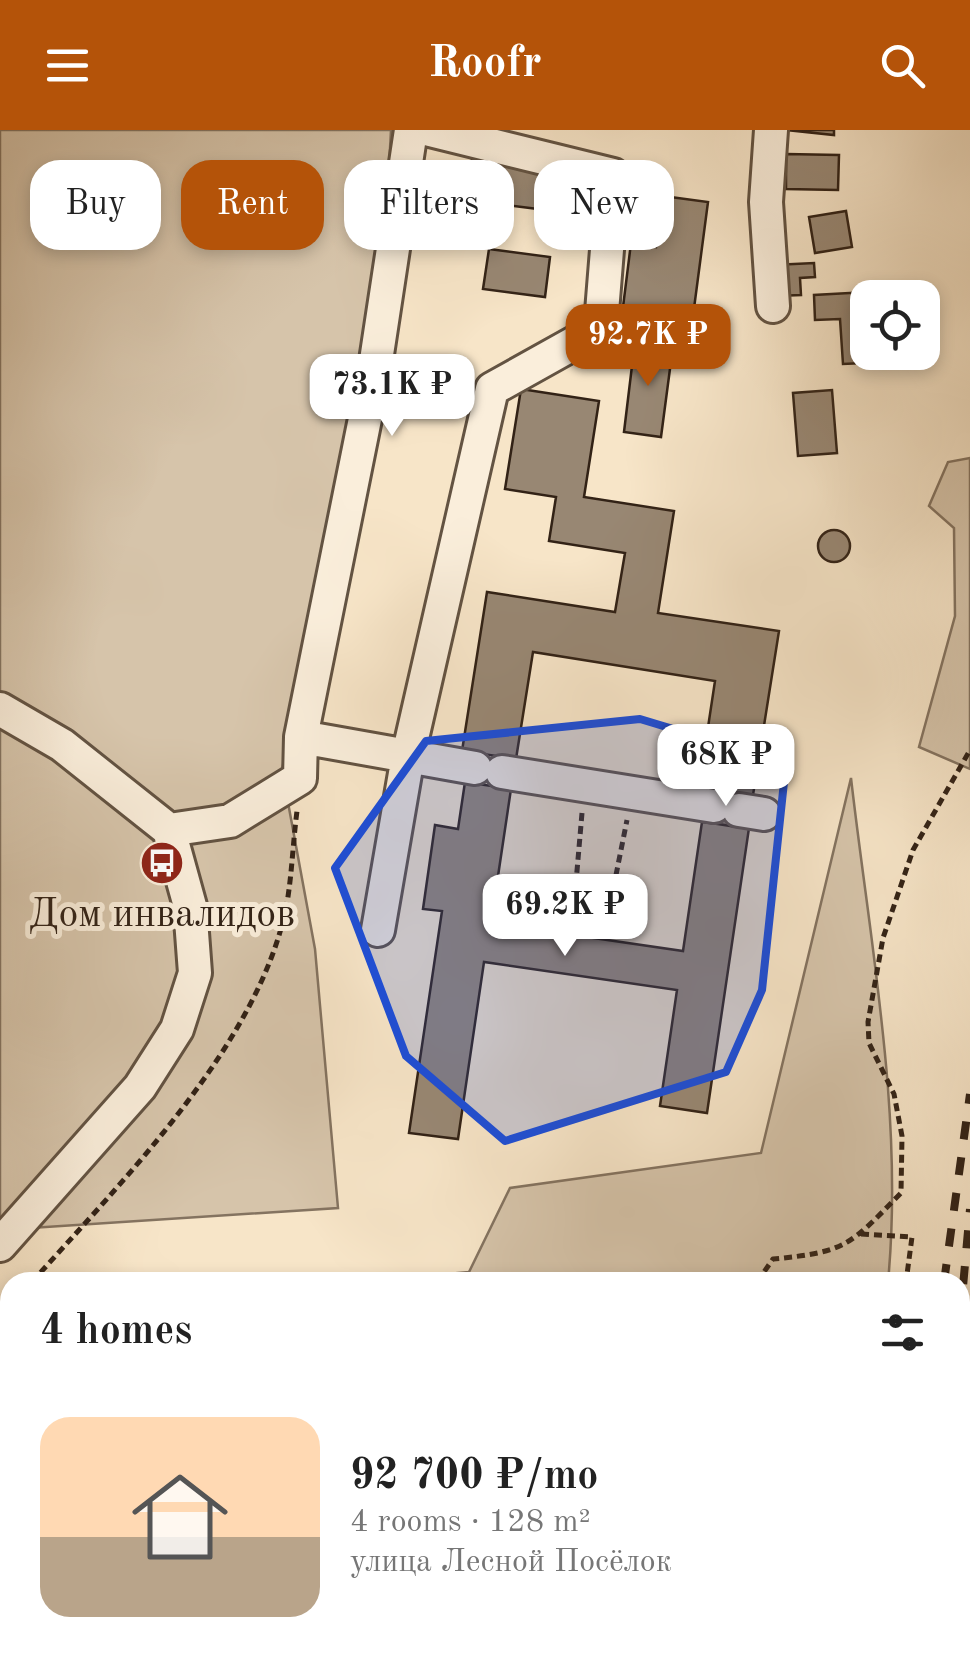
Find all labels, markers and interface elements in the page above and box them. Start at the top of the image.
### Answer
icon: menu [40,38,95,93]
icon: search [875,38,930,93]
text: Roofr [428,42,542,87]
chip: Buy [30,160,161,250]
chip: Rent [181,160,324,250]
chip: Filters [344,160,514,250]
chip: New [534,160,674,250]
map controls [850,280,940,370]
button: locate [850,280,940,370]
pin: 92.7K ₽ [556,304,740,389]
text: 92.7K ₽ [588,320,708,352]
pin: 73.1K ₽ [300,354,484,439]
text: 73.1K ₽ [332,370,452,402]
pin: 68K ₽ [656,724,796,809]
text: 68K ₽ [679,740,773,772]
bus stop icon: Дом инвалидов [139,840,185,886]
pin: 69.2K ₽ [473,874,657,959]
text: 69.2K ₽ [505,890,625,922]
place label: Дом инвалидов [29,896,295,936]
icon: filters [875,1305,930,1360]
text: 4 homes [40,1311,192,1353]
text: 92 700 ₽/mo [350,1456,598,1498]
icon: home [120,1457,240,1577]
text: 4 rooms · 128 m² [350,1507,591,1539]
text: улица Лесной Посёлок [350,1547,672,1579]

